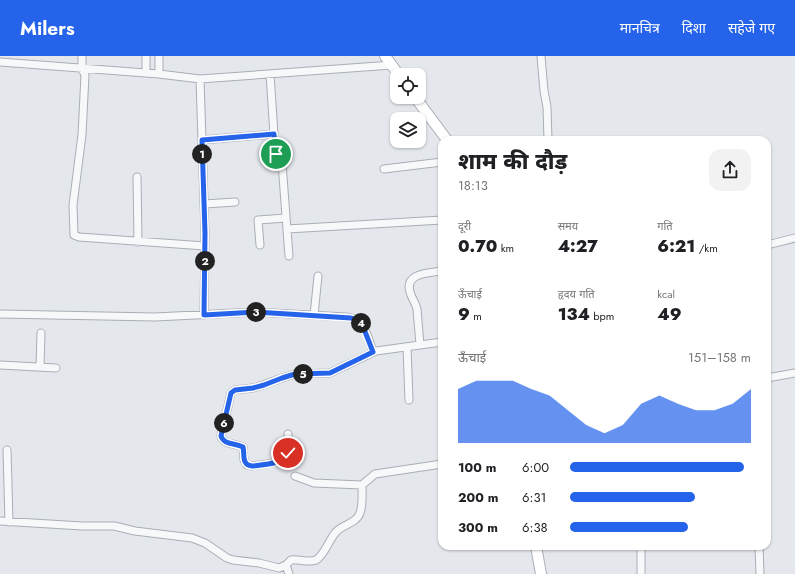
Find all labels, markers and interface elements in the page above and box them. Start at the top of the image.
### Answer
text: Milers [20,15,75,42]
text: मानचित्र [620,18,660,38]
text: दिशा [682,18,706,38]
text: सहेजे गए [728,18,775,38]
map controls [390,68,426,148]
button: locate [390,68,426,104]
button: layers [390,112,426,148]
pin [259,137,293,171]
icon: arrive [265,143,287,165]
pin: 1 [192,144,212,164]
text: शाम की दौड़ [458,145,567,177]
text: 1 [199,146,205,162]
button: share [709,149,751,191]
text: 18:13 [458,176,488,195]
text: दूरी [458,218,471,234]
text: समय [558,218,578,234]
text: गति [657,218,673,234]
text: 0.70 [458,234,497,258]
text: 4:27 [558,234,598,258]
text: 6:21 [657,234,695,258]
text: km [497,240,514,256]
text: /km [695,240,718,256]
pin: 2 [195,251,215,271]
text: 2 [201,253,209,269]
text: ऊँचाई [458,286,482,302]
text: हृदय गति [558,286,595,302]
text: kcal [657,286,675,302]
pin: 3 [246,302,266,322]
text: 9 [458,302,470,326]
text: 134 [558,302,590,326]
text: 49 [657,302,682,326]
text: 3 [253,304,259,320]
text: m [470,308,482,324]
text: bpm [590,308,614,324]
pin: 4 [351,313,371,333]
text: 4 [357,315,365,331]
text: ऊँचाई [458,348,486,367]
text: 151–158 m [688,348,751,367]
pin: 5 [293,364,313,384]
text: 5 [299,366,307,382]
pin: 6 [214,413,234,433]
text: 6 [220,415,228,431]
pin [271,436,305,470]
icon: check [277,442,299,464]
text: 100 m [458,458,496,477]
text: 6:00 [522,458,549,477]
text: 200 m [458,488,498,507]
text: 6:31 [522,488,546,507]
text: 300 m [458,518,498,537]
text: 6:38 [522,518,548,537]

